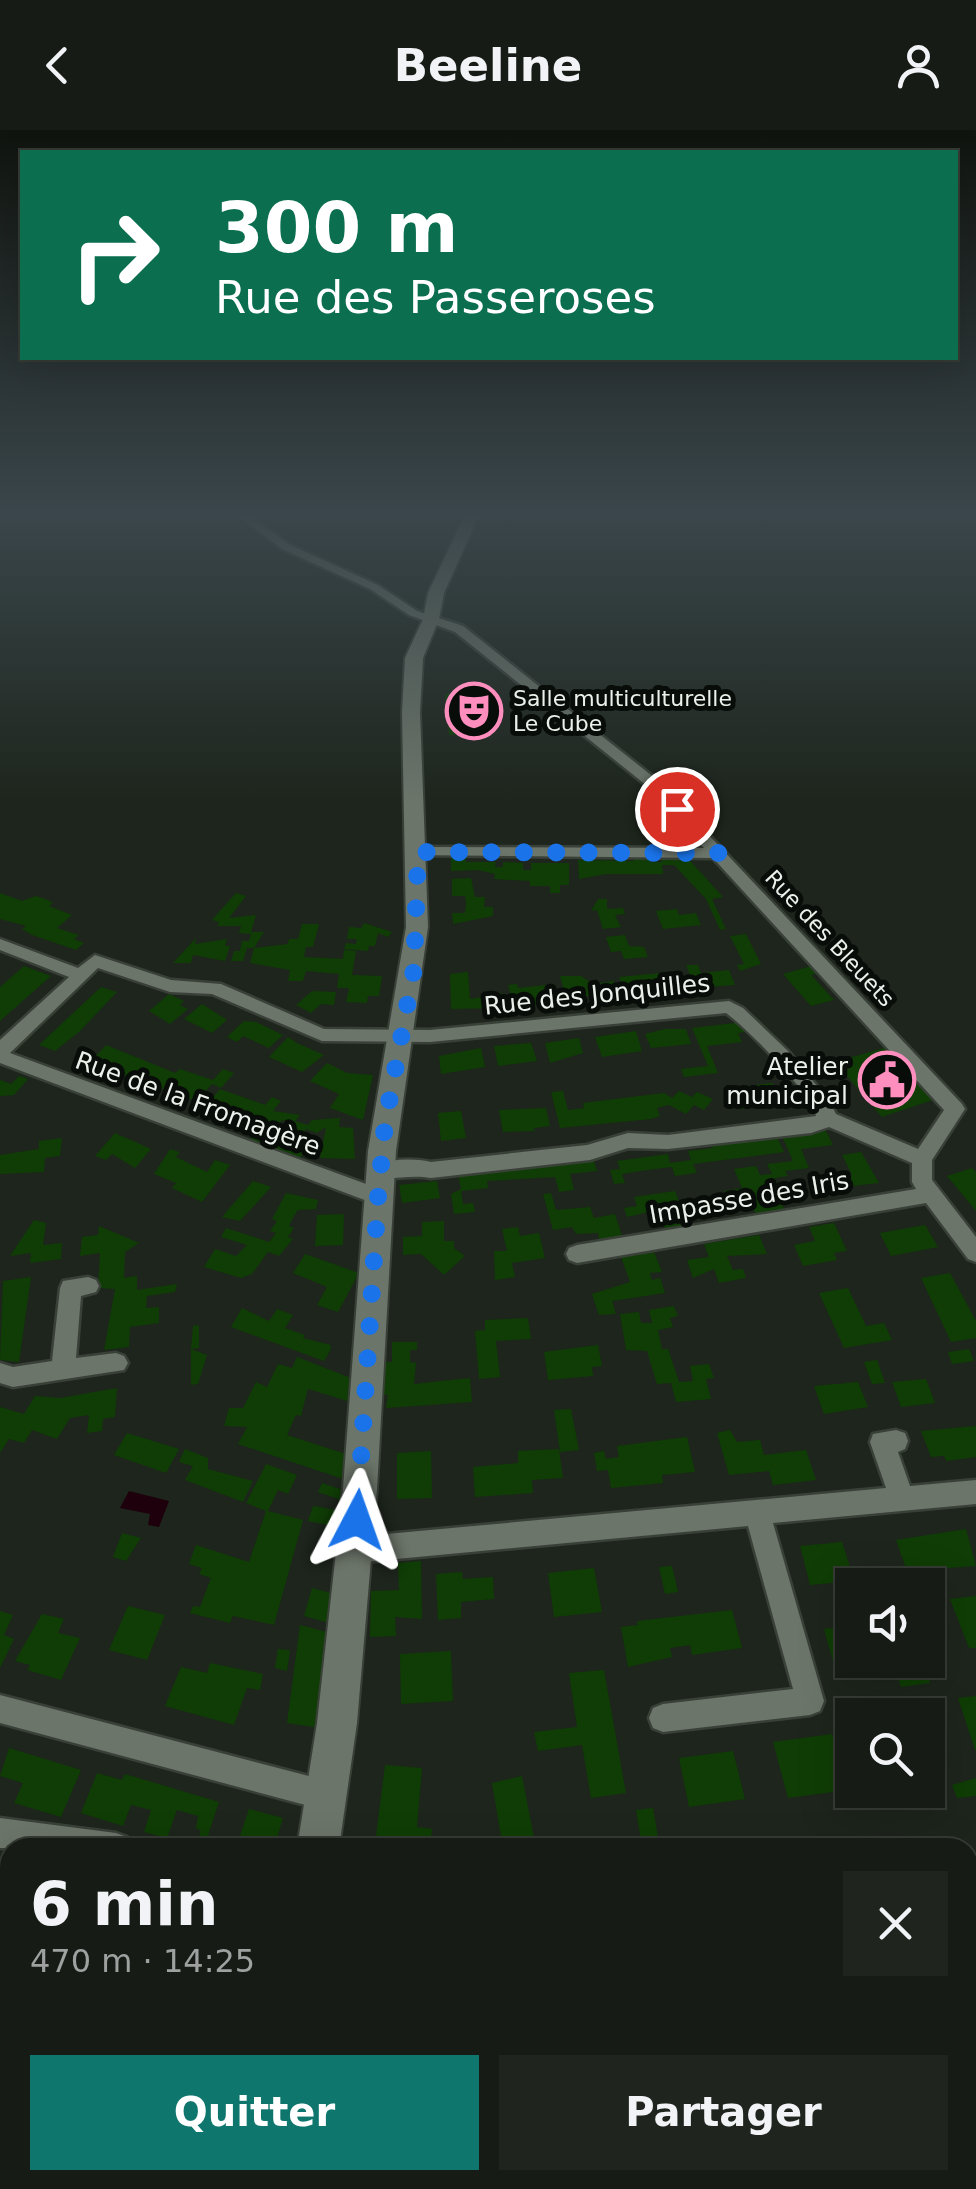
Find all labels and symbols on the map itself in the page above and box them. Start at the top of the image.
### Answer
theatre icon: Salle multiculturelle Le Cube [444,681,504,741]
place label: Salle multiculturelle Le Cube [513,686,732,736]
pin [635,767,720,852]
street label: Rue des Bleuets [760,865,899,1012]
street label: Rue des Jonquilles [483,968,712,1021]
street label: Rue de la Fromagère [71,1046,324,1161]
public building icon: Atelier municipal [857,1050,917,1110]
place label: Atelier municipal [726,1052,849,1110]
street label: Impasse des Iris [647,1166,851,1229]
position arrow [305,1468,409,1572]

